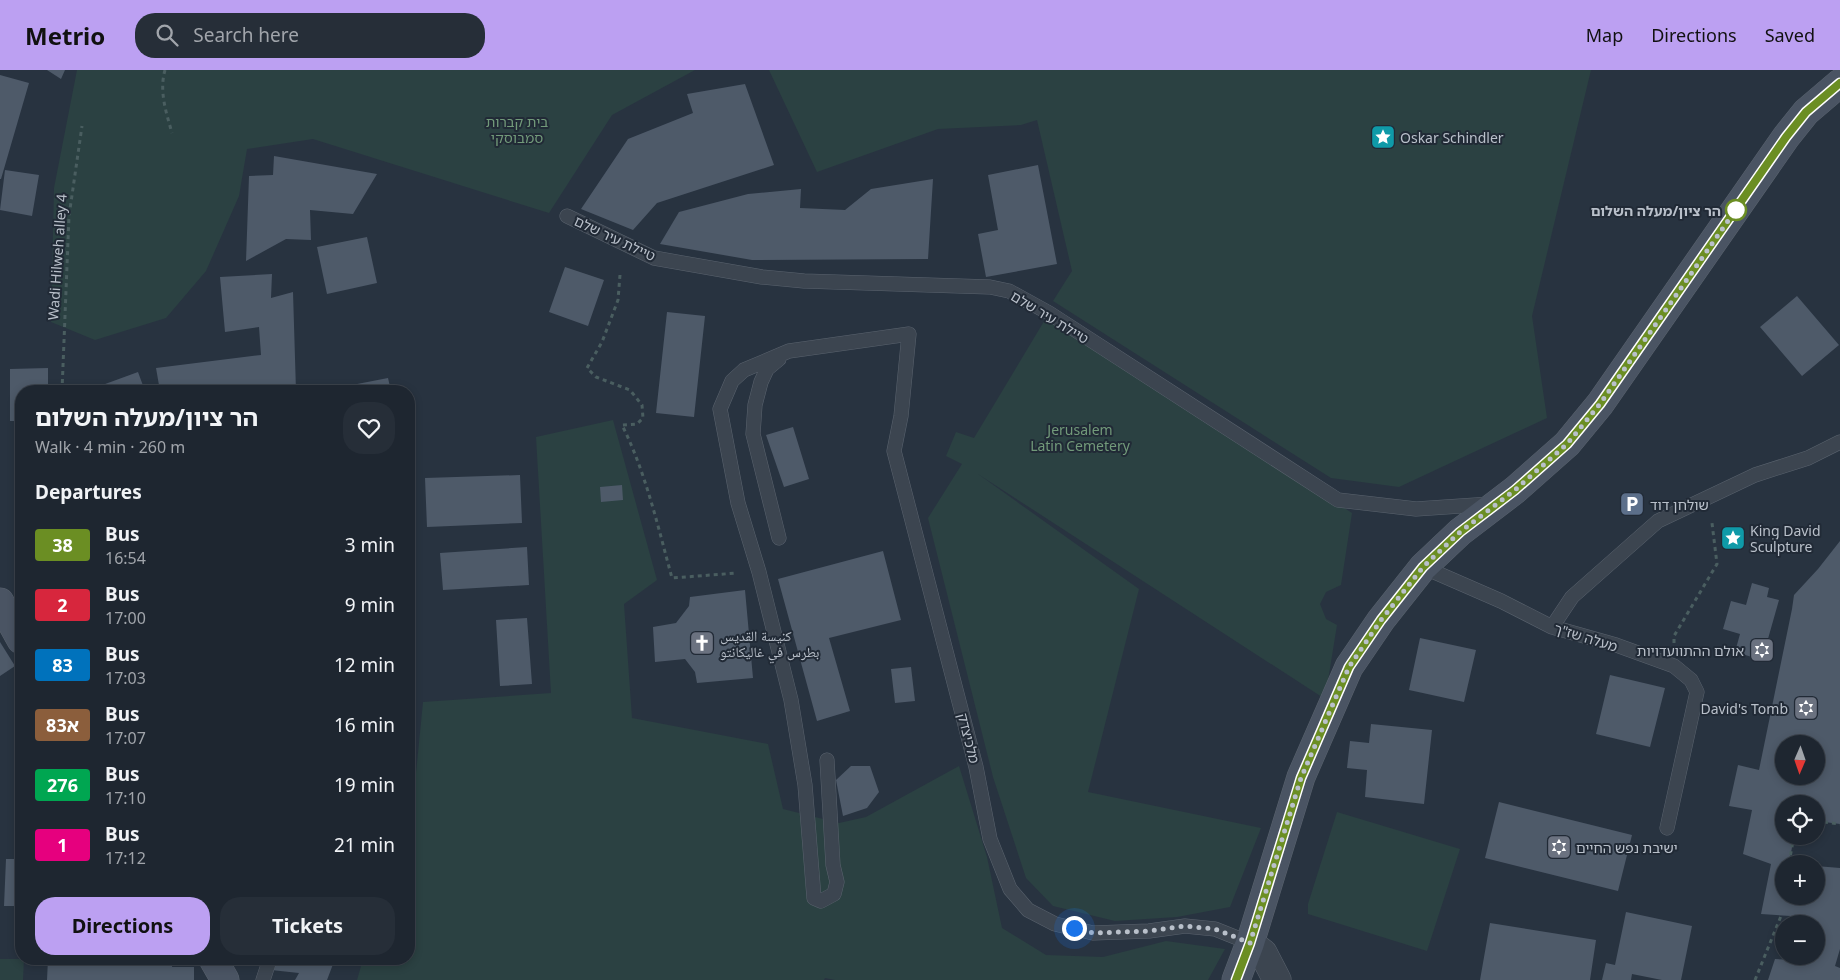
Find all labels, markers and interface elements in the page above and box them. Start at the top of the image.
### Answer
search box [135,13,485,58]
text: Metrio [25,19,105,52]
icon: search [153,21,181,49]
text: Search here [193,22,299,48]
text: Map [1586,23,1623,47]
text: Directions [1651,23,1737,47]
text: Saved [1765,23,1815,47]
park label: בית קברות סמבוסקי [486,112,548,147]
place icon: Oskar Schindler [1370,124,1396,150]
place label: Oskar Schindler [1400,128,1504,147]
street label: Wadi Hilweh alley 4 [43,193,71,321]
marker: הר ציון/מעלה השלום [1725,199,1747,221]
place label: הר ציון/מעלה השלום [1591,201,1721,220]
street label: טיילת עיר שלם [571,211,659,265]
street label: טיילת עיר שלם [1007,286,1093,348]
text: הר ציון/מעלה השלום [35,400,258,433]
button: heart [343,402,395,454]
park label: Jerusalem Latin Cemetery [1030,420,1131,455]
text: Walk · 4 min · 260 m [35,436,185,458]
text: Departures [35,479,142,505]
parking icon: שולחן דוד [1619,491,1645,517]
place label: שולחן דוד [1650,495,1709,514]
text: Bus [105,521,140,547]
place label: King David Sculpture [1750,521,1821,556]
place icon: King David Sculpture [1720,525,1746,551]
text: 3 min [345,532,395,558]
text: 38 [52,533,73,557]
text: 16:54 [105,547,146,569]
text: Bus [105,581,140,607]
text: 9 min [345,592,395,618]
text: 2 [57,593,68,617]
text: 17:00 [105,607,146,629]
street label: מעלה שז"ך [1552,618,1620,656]
place label: كنيسة القديس بطرس في غاليكانتو [720,626,819,663]
church icon: كنيسة القديس بطرس في غاليكانتو [689,630,715,656]
synagogue icon: אולם ההתוועדויות [1749,637,1775,663]
text: Bus [105,641,140,667]
place label: אולם ההתוועדויות [1637,641,1744,660]
text: 12 min [334,652,395,678]
text: 83 [52,653,73,677]
text: 17:03 [105,667,146,689]
synagogue icon: David's Tomb [1793,695,1819,721]
place label: David's Tomb [1701,699,1788,718]
text: Bus [105,701,140,727]
street label: מלכיצדק [954,711,984,765]
text: 16 min [334,712,395,738]
text: 83א [46,713,79,737]
text: 17:07 [105,727,146,749]
north arrow [1775,735,1825,785]
map controls [1775,735,1825,965]
text: Bus [105,761,140,787]
text: 19 min [334,772,395,798]
text: 276 [47,773,78,797]
text: 17:10 [105,787,146,809]
button: locate [1775,795,1825,845]
text: Bus [105,821,140,847]
text: 21 min [334,832,395,858]
text: 1 [57,833,68,857]
synagogue icon: ישיבת נפש החיים [1546,834,1572,860]
place label: ישיבת נפש החיים [1576,838,1678,857]
text: 17:12 [105,847,146,869]
button: + [1775,855,1825,905]
button: Directions [35,897,210,955]
button: Tickets [220,897,395,955]
button: − [1775,915,1825,965]
your location [1062,916,1087,941]

